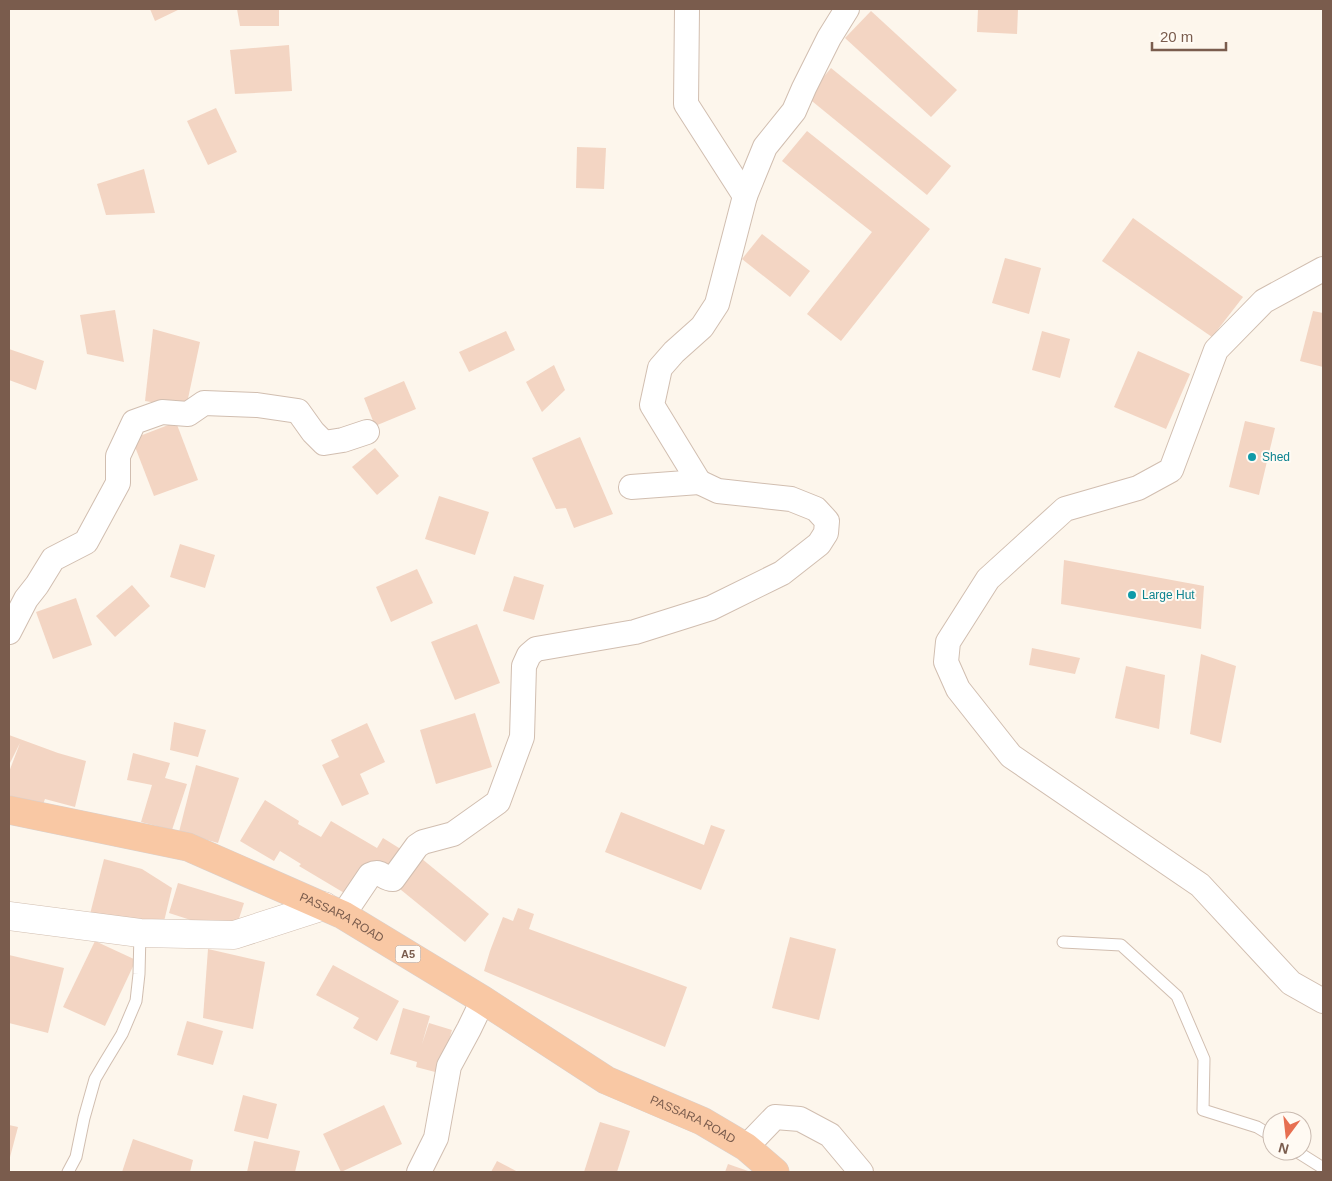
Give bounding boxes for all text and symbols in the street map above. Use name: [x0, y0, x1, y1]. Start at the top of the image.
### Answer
scale bar: [1152, 20, 1226, 52]
text: 20 m: [1160, 28, 1193, 45]
place label: Shed: [1262, 450, 1290, 464]
marker: Shed: [1246, 451, 1258, 463]
place label: Large Hut: [1142, 588, 1195, 602]
marker: Large Hut: [1126, 589, 1138, 601]
street label: PASSARA ROAD: [297, 890, 387, 945]
road number: A5: [396, 946, 420, 962]
street label: PASSARA ROAD: [648, 1093, 738, 1146]
north arrow: [1262, 1111, 1312, 1161]
text: N: [1277, 1140, 1291, 1158]

